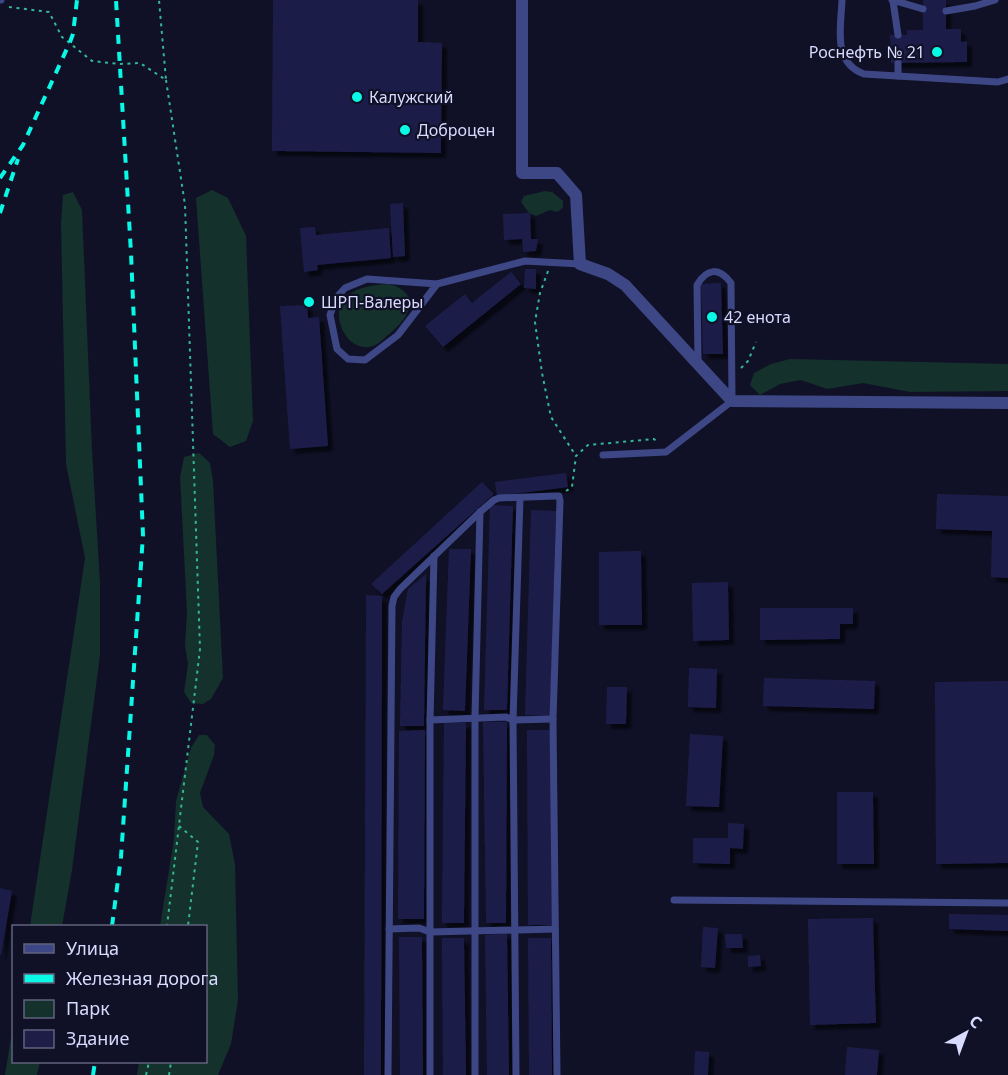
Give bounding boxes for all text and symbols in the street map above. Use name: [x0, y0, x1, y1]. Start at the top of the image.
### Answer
place label: Роснефть № 21: [809, 41, 925, 63]
marker: Роснефть № 21: [930, 45, 944, 59]
place label: Калужский: [369, 86, 453, 108]
marker: Калужский: [350, 90, 364, 104]
place label: Доброцен: [417, 119, 495, 141]
marker: Доброцен: [398, 123, 412, 137]
place label: ШРП-Валеры: [321, 291, 424, 313]
marker: ШРП-Валеры: [302, 295, 316, 309]
place label: 42 енота: [724, 306, 791, 328]
marker: 42 енота: [705, 310, 719, 324]
legend: [12, 925, 207, 1063]
text: Улица: [66, 936, 119, 960]
text: Железная дорога: [66, 966, 218, 990]
text: Парк: [66, 996, 110, 1020]
north arrow: [936, 1003, 996, 1063]
text: С: [965, 1010, 987, 1033]
text: Здание: [66, 1026, 130, 1050]

